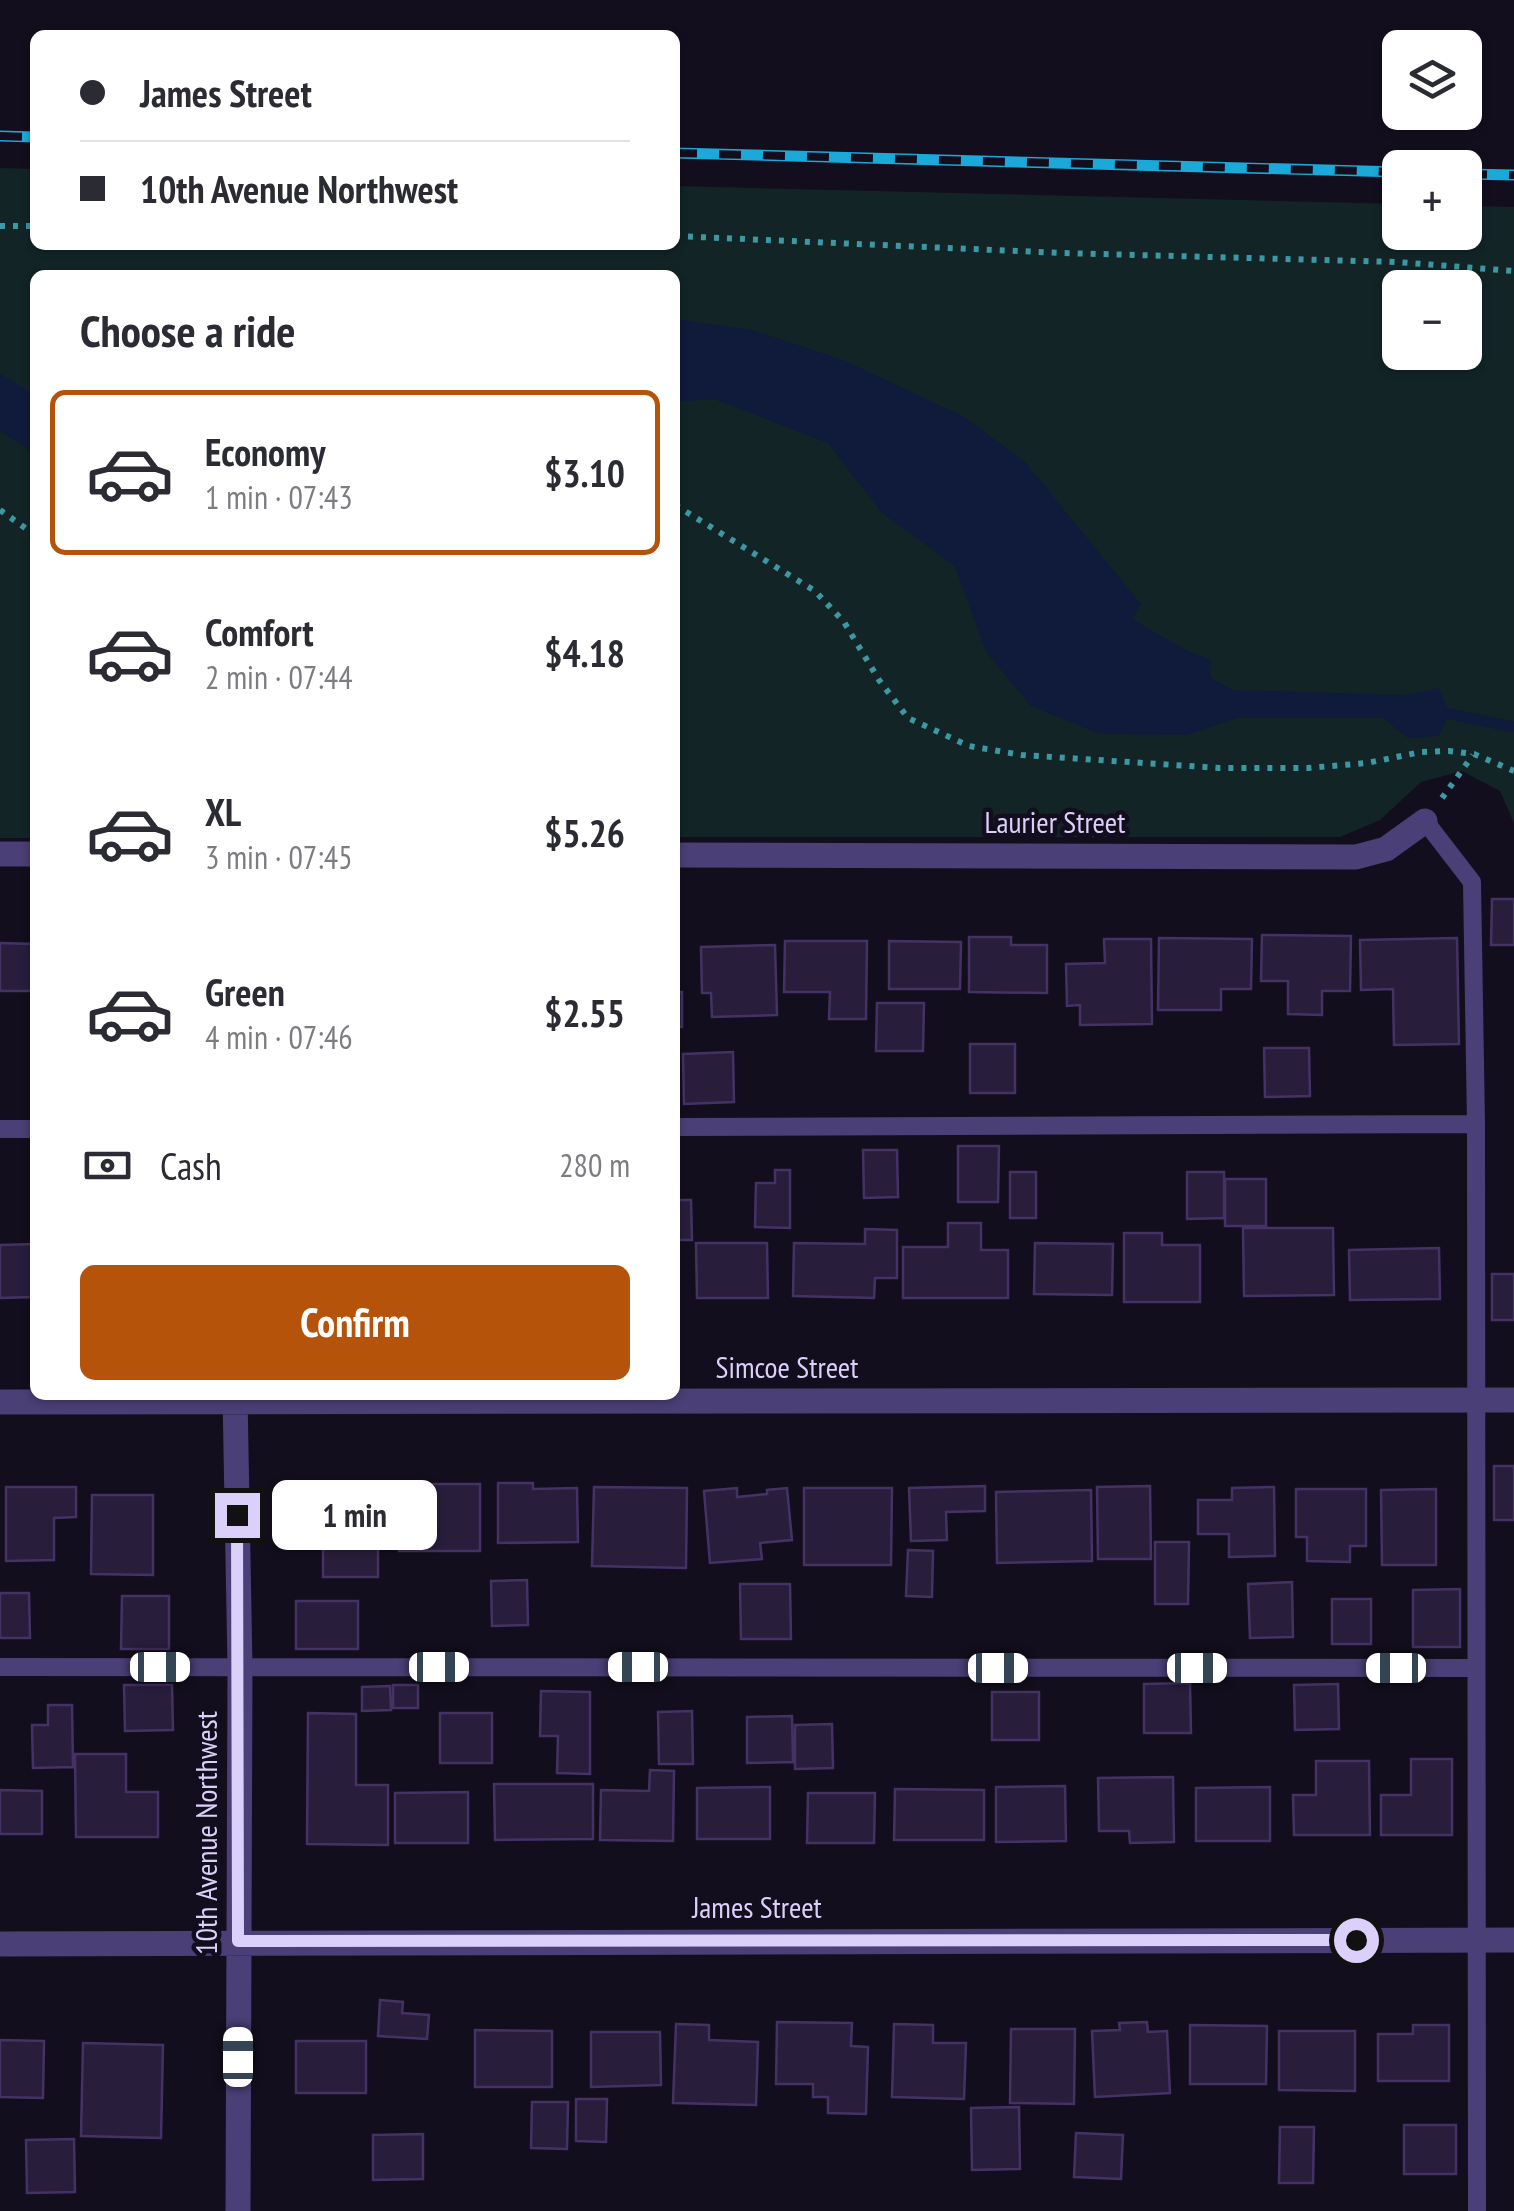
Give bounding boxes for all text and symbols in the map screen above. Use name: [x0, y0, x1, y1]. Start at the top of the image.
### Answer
map controls: [1382, 30, 1482, 370]
button: layers: [1382, 30, 1482, 130]
text: James Street: [140, 68, 312, 117]
button: +: [1382, 150, 1482, 250]
text: 10th Avenue Northwest: [140, 164, 458, 213]
button: −: [1382, 270, 1482, 370]
text: Choose a ride: [80, 301, 295, 359]
text: Economy: [205, 427, 325, 476]
icon: car: [85, 428, 175, 518]
text: $3.10: [544, 448, 625, 497]
text: 1 min · 07:43: [205, 476, 353, 518]
text: Comfort: [205, 607, 314, 656]
icon: car: [85, 608, 175, 698]
text: $4.18: [544, 628, 625, 677]
text: 2 min · 07:44: [205, 656, 353, 698]
text: XL: [205, 787, 241, 836]
icon: car: [85, 788, 175, 878]
street label: Laurier Street: [985, 802, 1126, 841]
text: $5.26: [544, 808, 625, 857]
text: 3 min · 07:45: [205, 836, 353, 878]
text: Green: [205, 967, 285, 1016]
icon: car: [85, 968, 175, 1058]
text: $2.55: [544, 988, 625, 1037]
text: 4 min · 07:46: [205, 1016, 353, 1058]
icon: cash: [80, 1138, 135, 1193]
text: Cash: [160, 1141, 222, 1190]
text: 280 m: [559, 1144, 630, 1186]
button: Confirm: [80, 1265, 630, 1380]
street label: Simcoe Street: [716, 1347, 859, 1386]
callout: 1 min: [272, 1480, 437, 1550]
route end: [215, 1493, 260, 1538]
text: 1 min: [322, 1494, 387, 1536]
car: [130, 1652, 190, 1682]
car: [409, 1652, 469, 1682]
car: [608, 1652, 668, 1682]
car: [968, 1653, 1028, 1683]
car: [1167, 1653, 1227, 1683]
car: [1366, 1653, 1426, 1683]
street label: 10th Avenue Northwest: [186, 1710, 225, 1955]
street label: James Street: [691, 1887, 823, 1926]
route start: [1334, 1918, 1379, 1963]
car: [223, 2027, 253, 2087]

